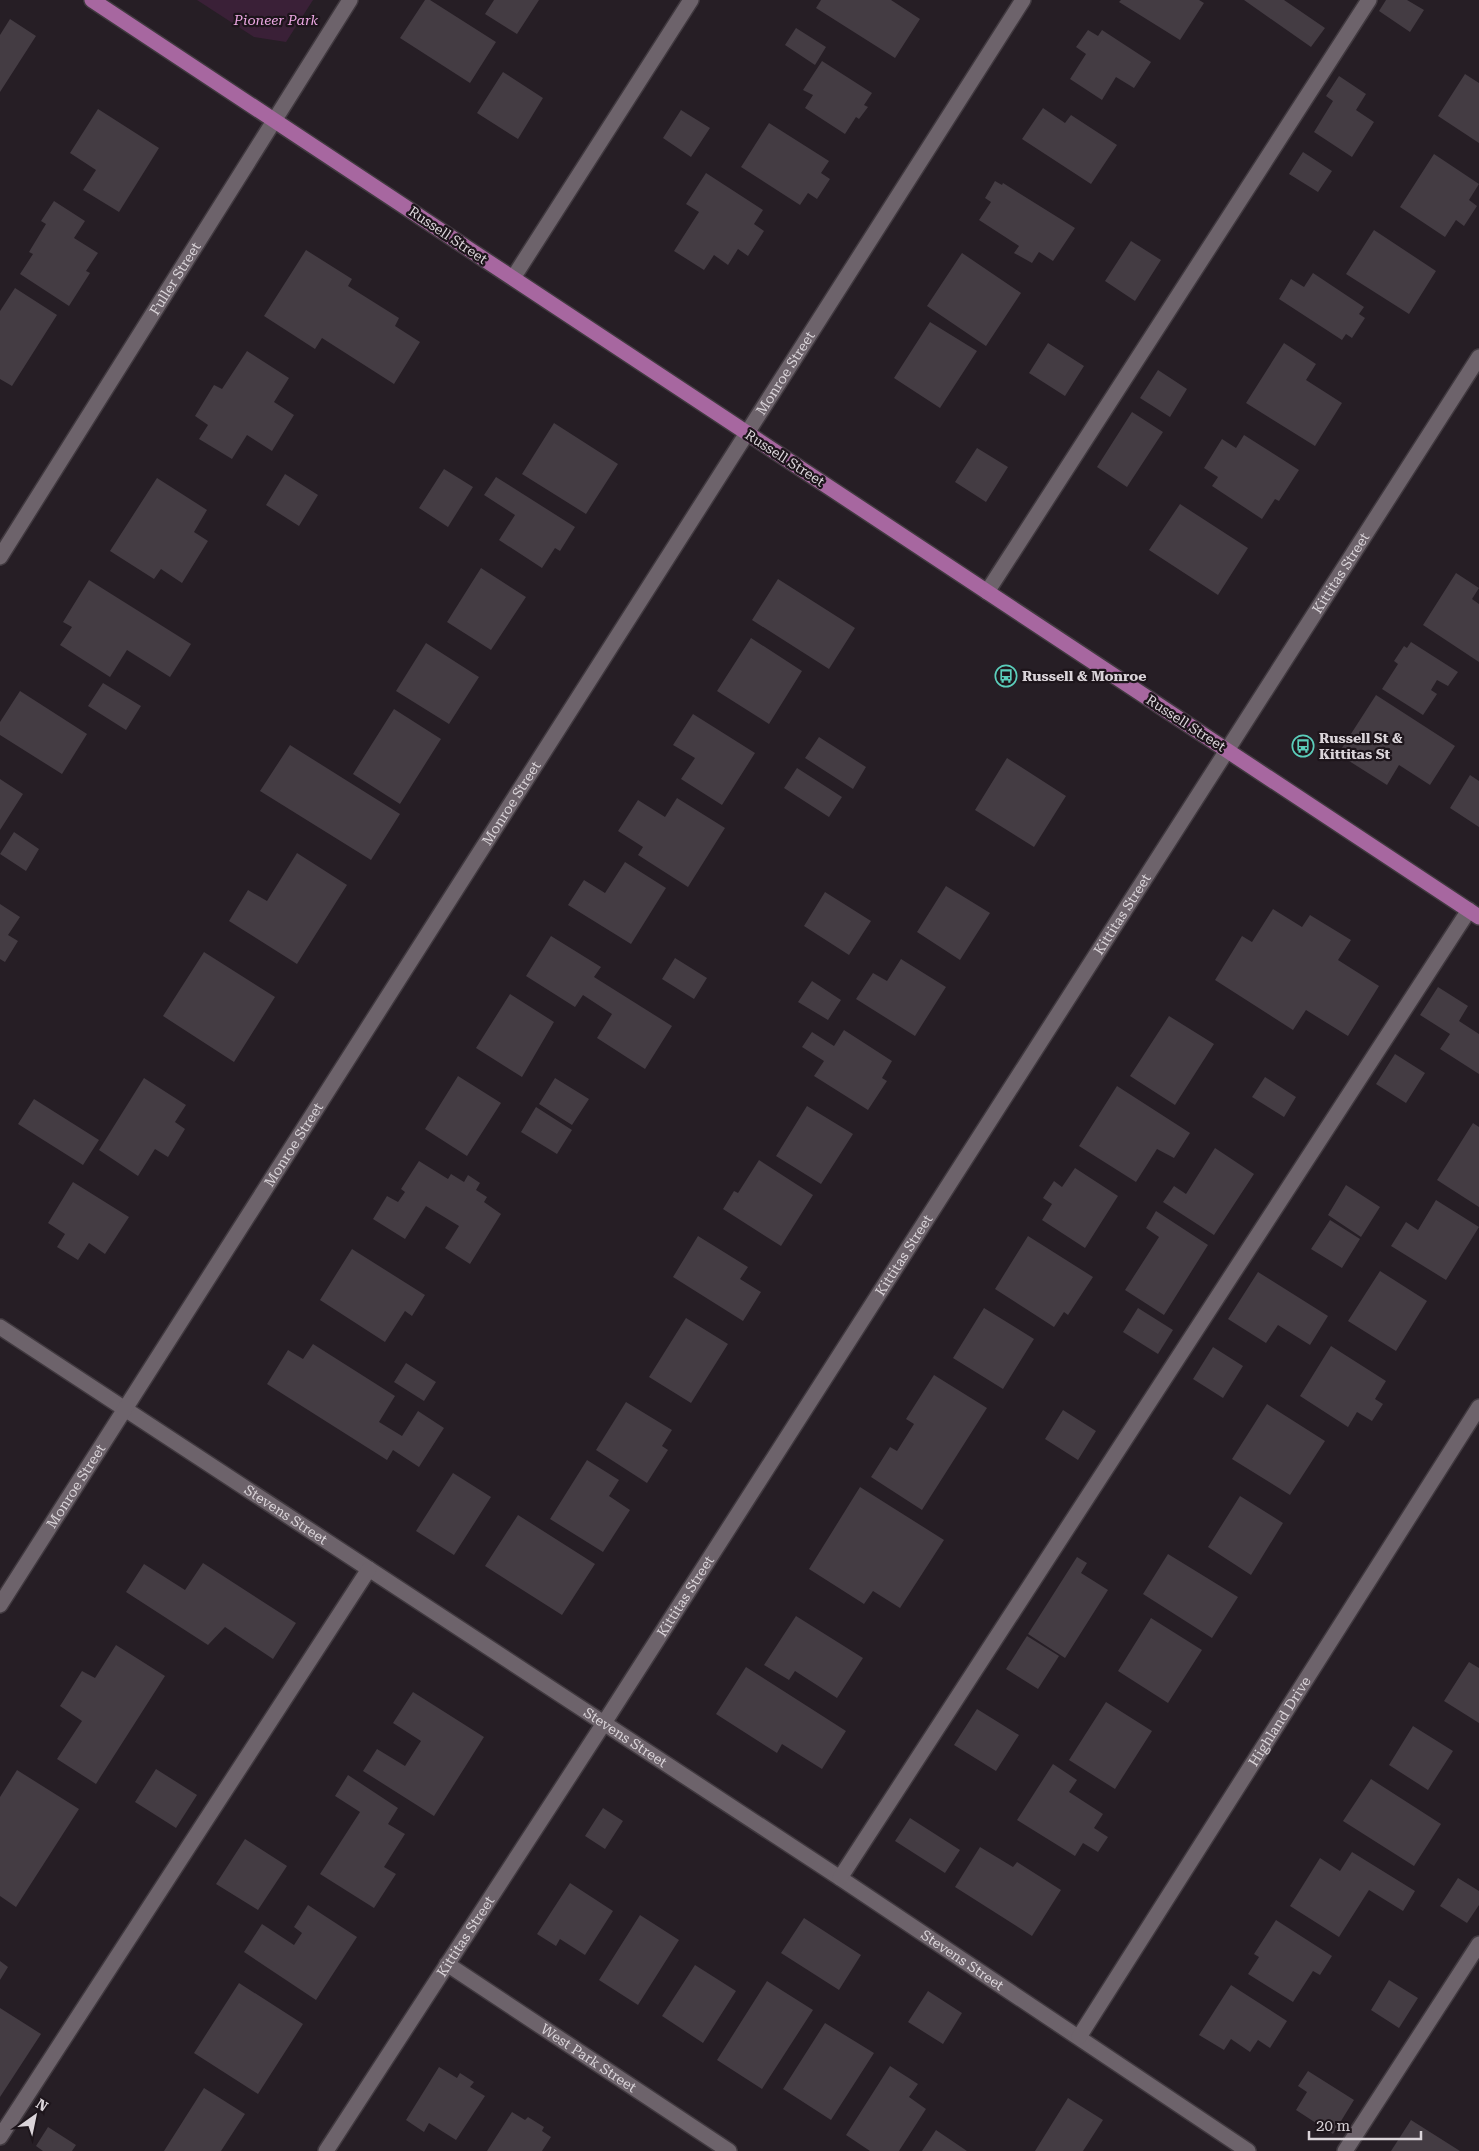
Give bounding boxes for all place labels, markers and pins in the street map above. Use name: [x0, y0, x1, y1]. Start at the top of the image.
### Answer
bus stop icon: Russell & Monroe: [994, 664, 1018, 688]
place label: Russell & Monroe: [1022, 668, 1147, 684]
place label: Russell St & Kittitas St: [1319, 730, 1403, 762]
bus stop icon: Russell St & Kittitas St: [1291, 734, 1315, 758]

